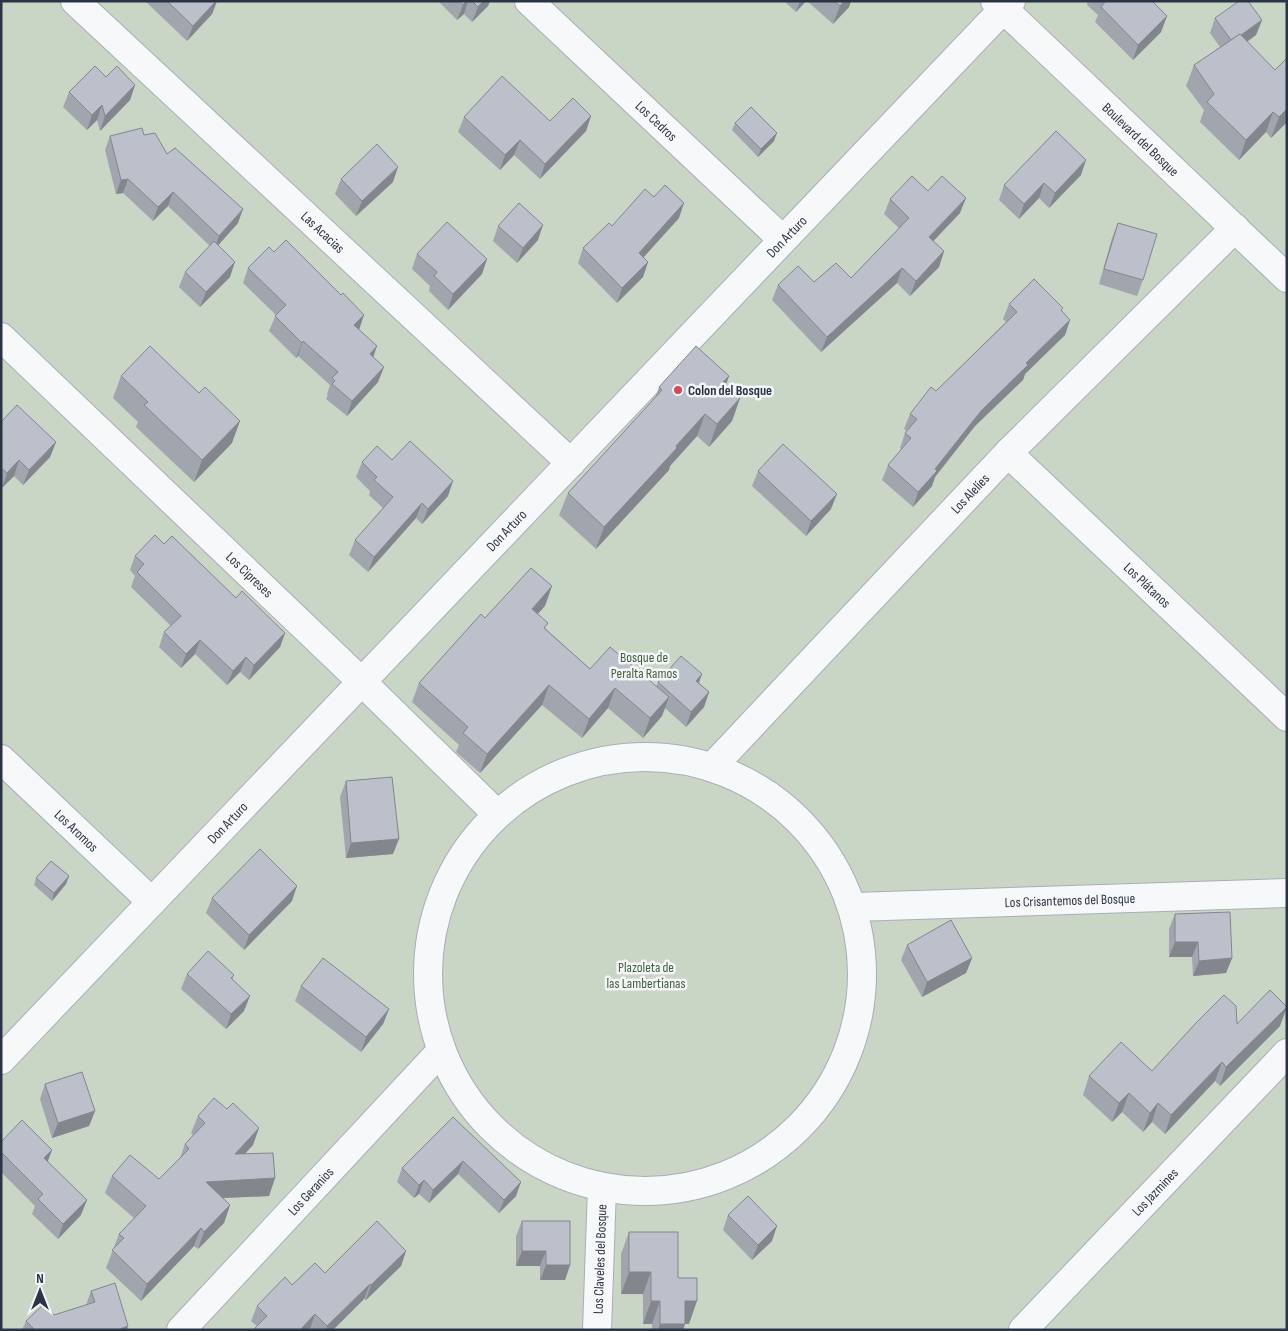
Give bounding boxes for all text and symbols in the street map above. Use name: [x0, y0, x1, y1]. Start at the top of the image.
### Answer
street label: Los Cedros: [632, 97, 681, 145]
street label: Boulevard del Bosque: [1099, 99, 1183, 180]
street label: Las Acacias: [298, 208, 348, 257]
street label: Don Arturo: [763, 212, 810, 261]
place label: Colon del Bosque: [688, 382, 772, 399]
marker: Colon del Bosque: [672, 384, 684, 396]
street label: Los Alelíes: [947, 470, 993, 517]
street label: Don Arturo: [482, 506, 530, 555]
street label: Los Cipreses: [223, 548, 277, 601]
street label: Los Plátanos: [1120, 559, 1175, 611]
park label: Bosque de Peralta Ramos: [611, 649, 677, 682]
street label: Don Arturo: [204, 798, 251, 847]
street label: Los Aromos: [51, 806, 102, 855]
street label: Los Crisantemos del Bosque: [1004, 889, 1135, 911]
park label: Plazoleta de las Lambertianas: [606, 959, 686, 992]
street label: Los Geranios: [284, 1163, 337, 1219]
street label: Los Jazmines: [1128, 1164, 1182, 1219]
street label: Los Claveles del Bosque: [589, 1204, 610, 1314]
north arrow: [15, 1266, 65, 1316]
text: N: [36, 1270, 44, 1287]

